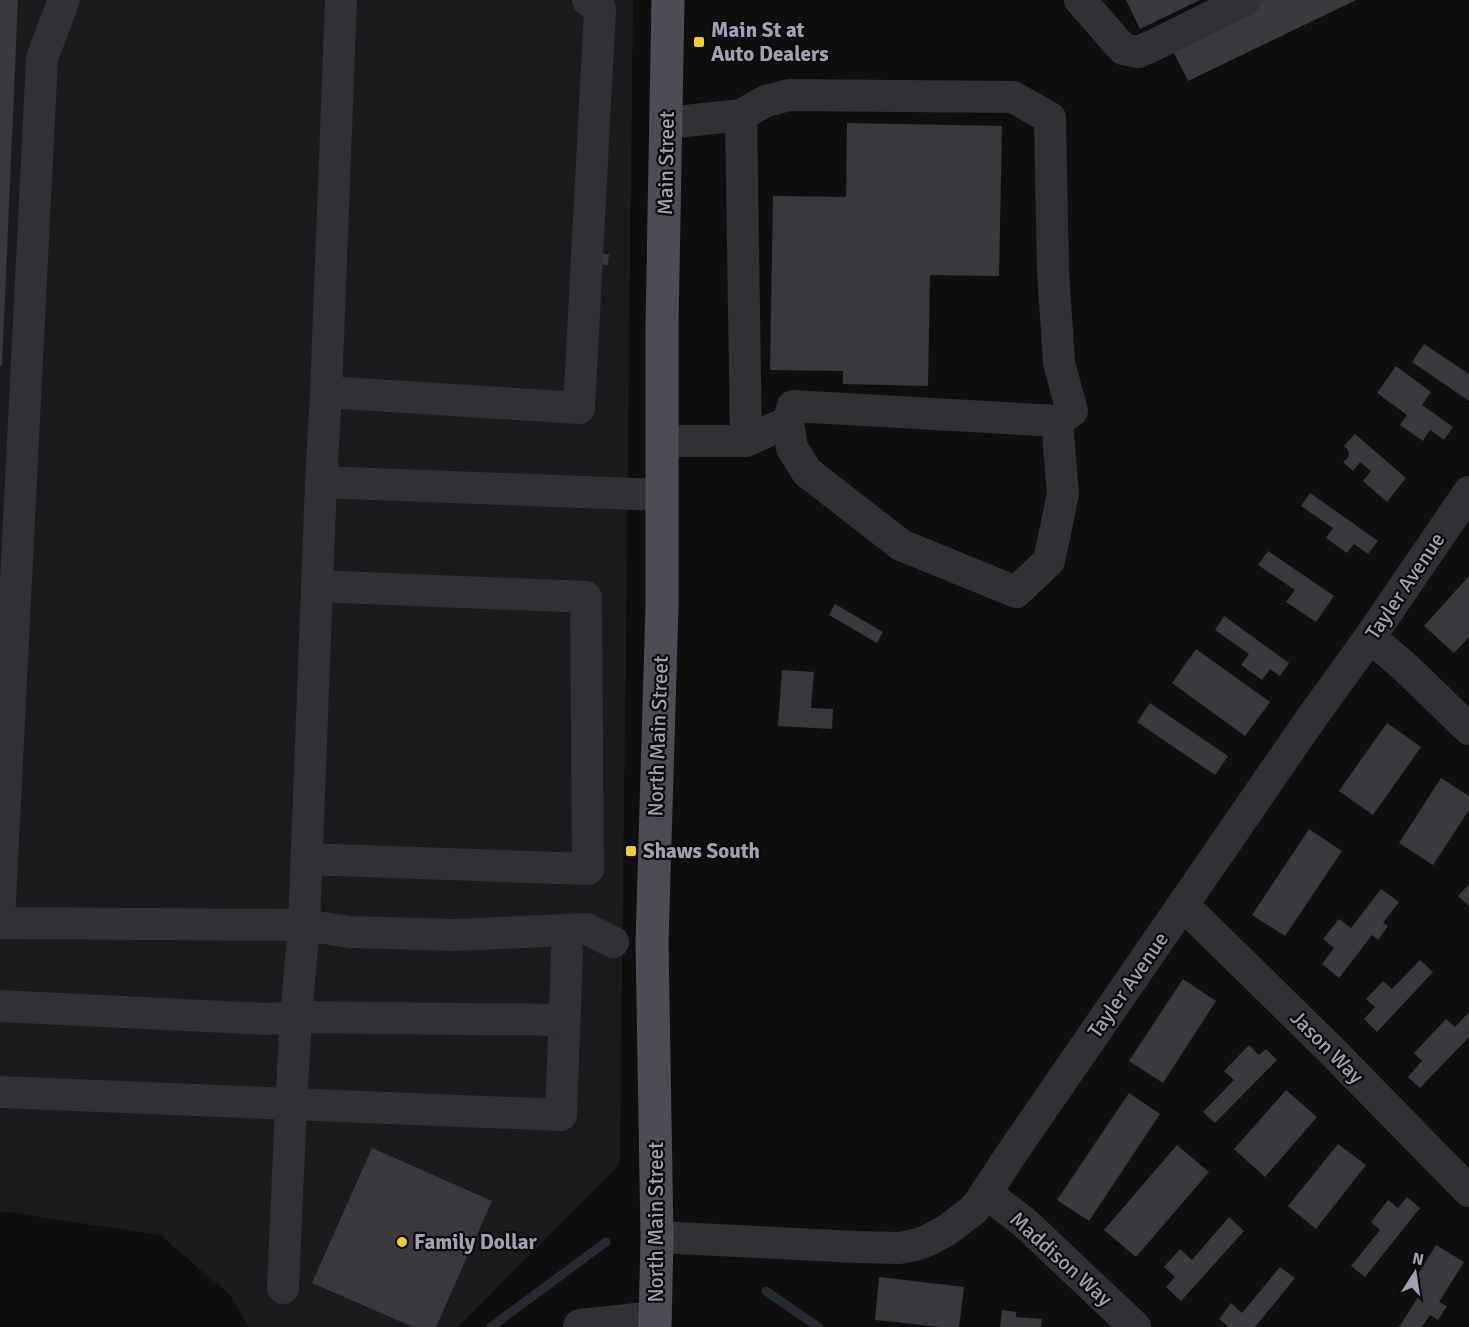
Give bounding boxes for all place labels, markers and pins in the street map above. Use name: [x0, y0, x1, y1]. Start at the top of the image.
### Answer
place label: Main St at Auto Dealers: [711, 17, 829, 67]
marker: Main St at Auto Dealers: [692, 35, 706, 49]
place label: Shaws South: [643, 838, 760, 864]
marker: Shaws South: [624, 844, 638, 858]
place label: Family Dollar: [414, 1229, 538, 1255]
marker: Family Dollar: [395, 1235, 409, 1249]

